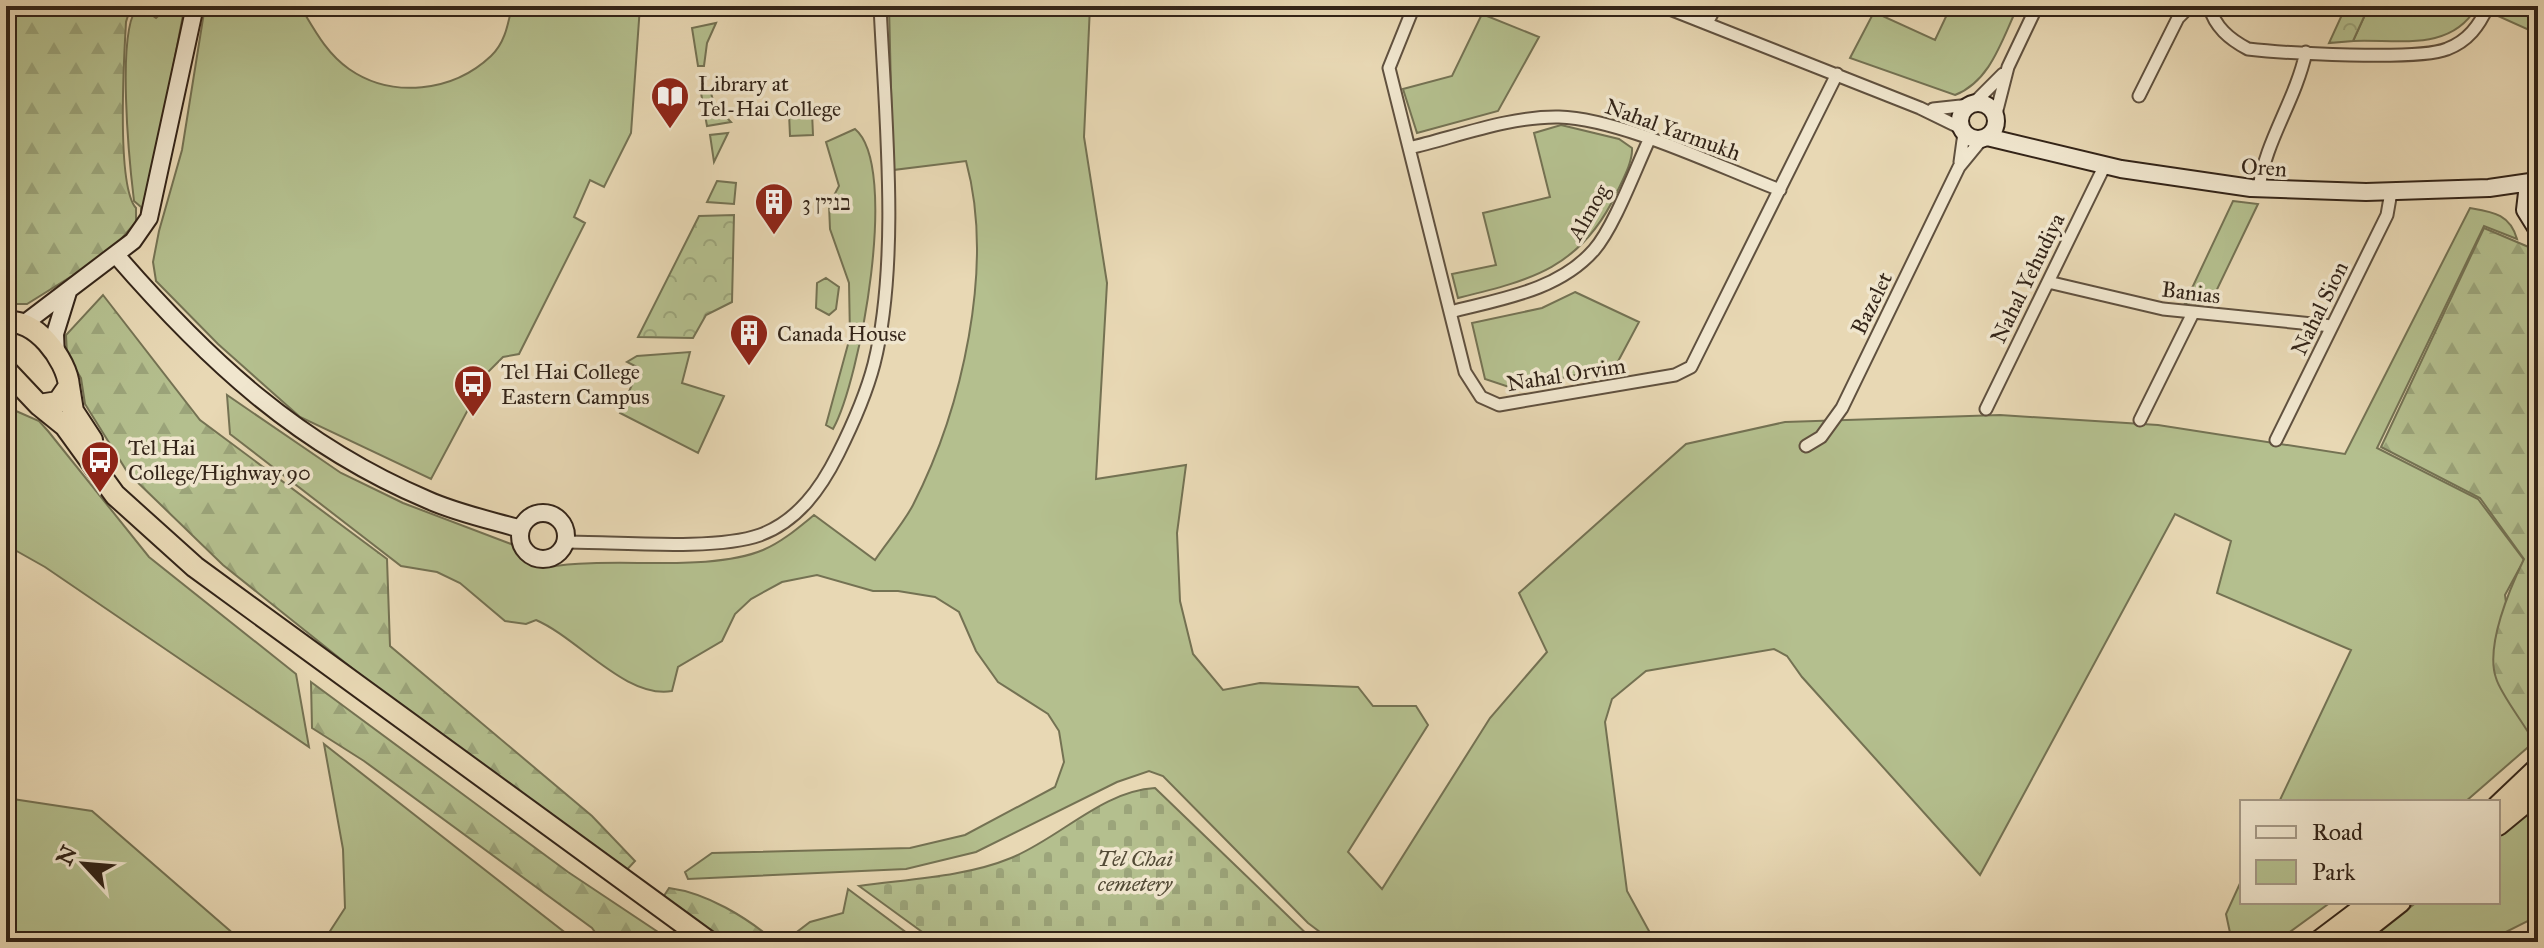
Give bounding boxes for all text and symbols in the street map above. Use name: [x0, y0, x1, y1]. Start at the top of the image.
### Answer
place label: Library at Tel-Hai College: [698, 70, 841, 122]
library icon: Library at Tel-Hai College: [649, 75, 691, 130]
street label: Nahal Yarmukh: [1601, 92, 1744, 166]
street label: Oren: [2240, 152, 2288, 183]
street label: Almog: [1561, 179, 1616, 246]
building icon: בניין 3: [753, 181, 795, 236]
place label: בניין 3: [802, 189, 851, 216]
street label: Nahal Yehudiya: [1984, 208, 2071, 348]
street label: Nahal Sion: [2285, 257, 2354, 360]
street label: Bazelet: [1845, 267, 1898, 339]
street label: Banias: [2160, 275, 2222, 309]
building icon: Canada House: [728, 312, 770, 367]
place label: Canada House: [777, 320, 906, 347]
street label: Nahal Orvim: [1505, 352, 1628, 397]
place label: Tel Hai College Eastern Campus: [501, 358, 649, 410]
bus stop icon: Tel Hai College Eastern Campus: [452, 363, 494, 418]
place label: Tel Hai College/Highway 90: [128, 434, 311, 486]
bus stop icon: Tel Hai College/Highway 90: [79, 439, 121, 494]
legend: [2240, 800, 2500, 904]
text: Road: [2312, 817, 2363, 847]
north arrow: [44, 824, 124, 904]
text: N: [50, 841, 83, 870]
park label: Tel Chai cemetery: [1097, 845, 1174, 897]
text: Park: [2312, 857, 2356, 887]

